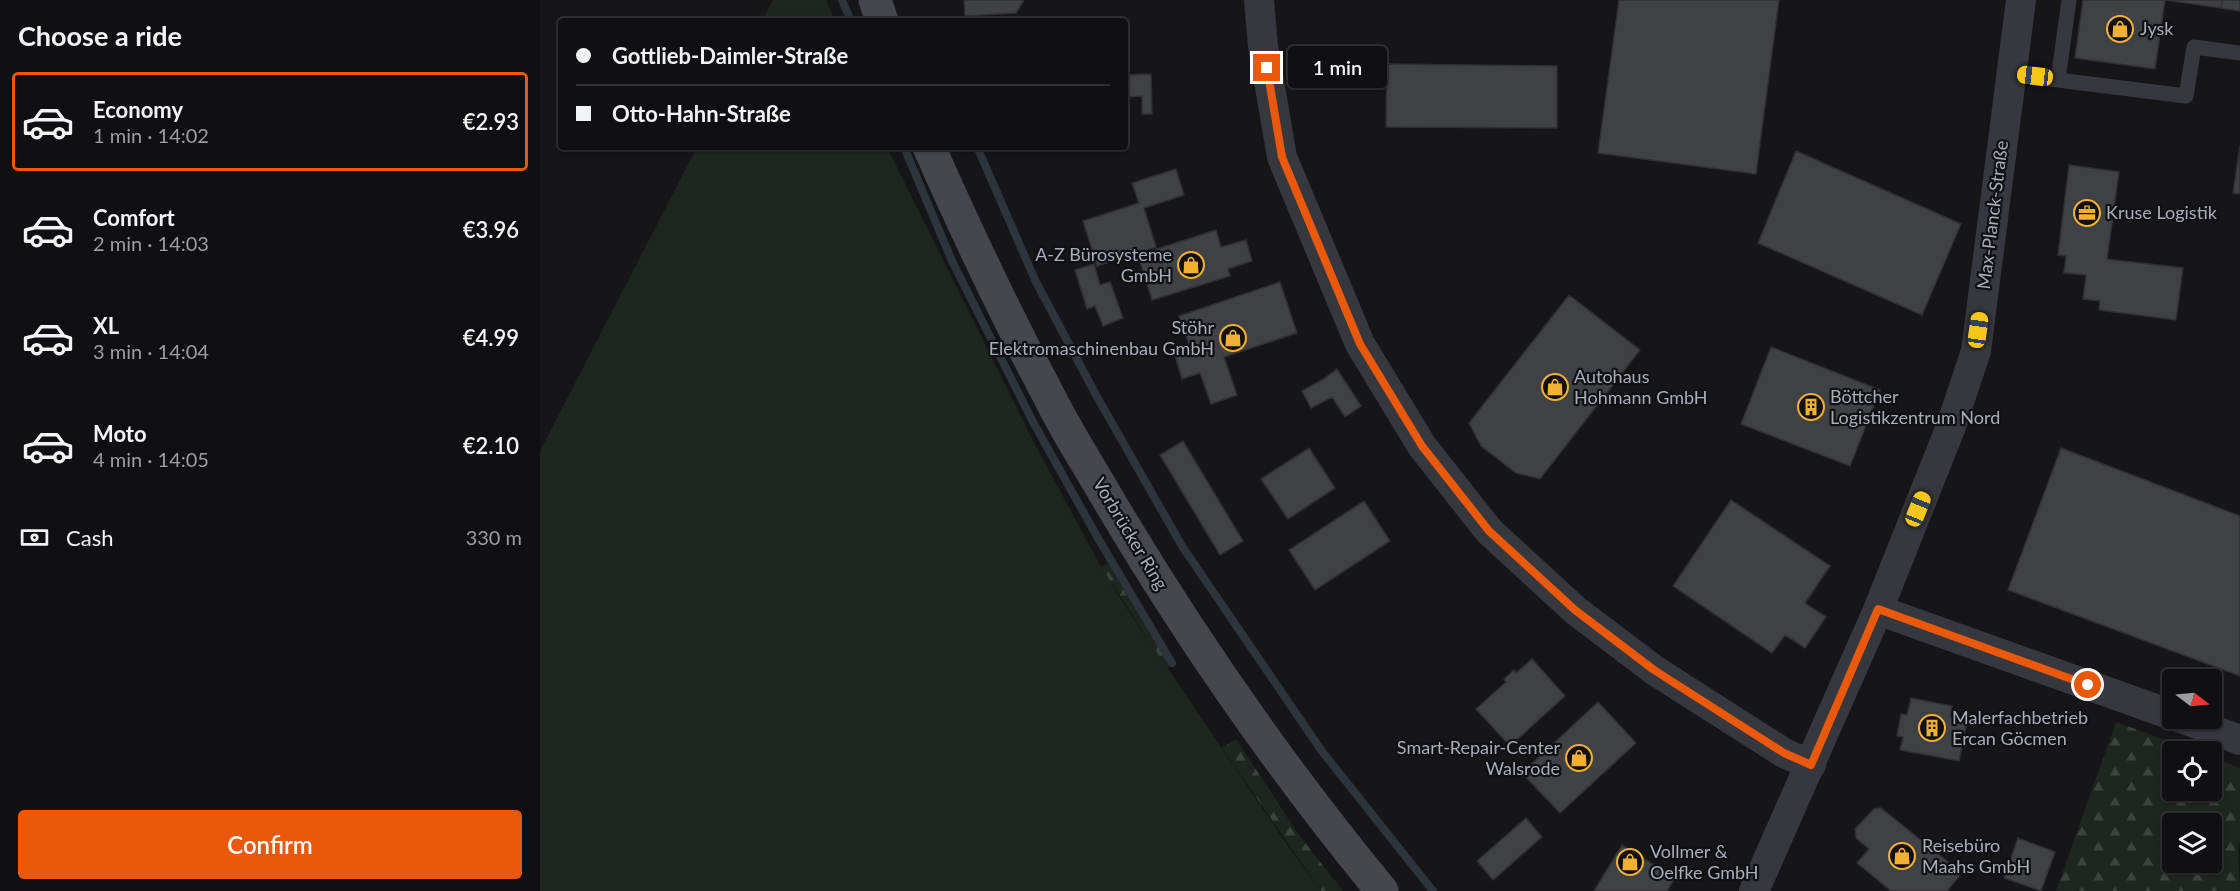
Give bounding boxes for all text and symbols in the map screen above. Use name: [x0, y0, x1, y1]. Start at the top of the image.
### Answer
shop icon: Jysk: [2105, 14, 2135, 44]
place label: Jysk: [2140, 17, 2174, 39]
text: Choose a ride: [18, 19, 182, 52]
text: Gottlieb-Daimler-Straße: [612, 42, 848, 69]
callout: 1 min: [1288, 47, 1387, 89]
route end: [1253, 54, 1280, 81]
text: 1 min: [1313, 55, 1362, 79]
car: [2016, 65, 2054, 87]
icon: car: [21, 95, 75, 149]
text: Economy: [93, 96, 183, 123]
text: Otto-Hahn-Straße: [612, 100, 791, 127]
text: €2.93: [463, 108, 519, 135]
text: 1 min · 14:02: [93, 123, 209, 147]
street label: Max-Planck-Straße: [1972, 139, 2012, 291]
office icon: Kruse Logistik: [2072, 198, 2102, 228]
place label: Kruse Logistik: [2106, 201, 2218, 223]
icon: car: [21, 203, 75, 257]
text: Comfort: [93, 204, 175, 231]
text: €3.96: [463, 216, 519, 243]
text: 2 min · 14:03: [93, 231, 209, 255]
place label: A-Z Bürosysteme GmbH: [1035, 243, 1172, 286]
shop icon: A-Z Bürosysteme GmbH: [1176, 250, 1206, 280]
icon: car: [21, 311, 75, 365]
car: [1967, 311, 1989, 349]
text: XL: [93, 312, 119, 339]
place label: Stöhr Elektromaschinenbau GmbH: [989, 316, 1214, 359]
shop icon: Stöhr Elektromaschinenbau GmbH: [1218, 323, 1248, 353]
text: €4.99: [463, 324, 519, 351]
text: 3 min · 14:04: [93, 339, 209, 363]
place label: Autohaus Hohmann GmbH: [1574, 365, 1708, 408]
shop icon: Autohaus Hohmann GmbH: [1540, 372, 1570, 402]
place label: Böttcher Logistikzentrum Nord: [1830, 385, 2000, 428]
building icon: Böttcher Logistikzentrum Nord: [1796, 392, 1826, 422]
icon: car: [21, 419, 75, 473]
text: Moto: [93, 420, 147, 447]
text: €2.10: [463, 432, 519, 459]
text: 4 min · 14:05: [93, 447, 209, 471]
street label: Vorbrücker Ring: [1089, 474, 1173, 593]
car: [1903, 489, 1933, 529]
icon: cash: [18, 521, 51, 554]
text: Cash: [66, 524, 113, 551]
text: 330 m: [466, 525, 522, 549]
north arrow: [2162, 669, 2222, 729]
map controls: [2162, 669, 2222, 873]
route start: [2074, 671, 2101, 698]
place label: Malerfachbetrieb Ercan Göcmen: [1952, 706, 2088, 749]
building icon: Malerfachbetrieb Ercan Göcmen: [1917, 713, 1947, 743]
place label: Smart-Repair-Center Walsrode: [1397, 736, 1560, 779]
button: locate: [2162, 741, 2222, 801]
shop icon: Smart-Repair-Center Walsrode: [1564, 743, 1594, 773]
button: Confirm: [18, 810, 522, 879]
button: layers: [2162, 813, 2222, 873]
place label: Reisebüro Maahs GmbH: [1922, 834, 2030, 877]
place label: Vollmer & Oelfke GmbH: [1650, 840, 1759, 883]
shop icon: Reisebüro Maahs GmbH: [1887, 841, 1917, 871]
shop icon: Vollmer & Oelfke GmbH: [1615, 847, 1645, 877]

